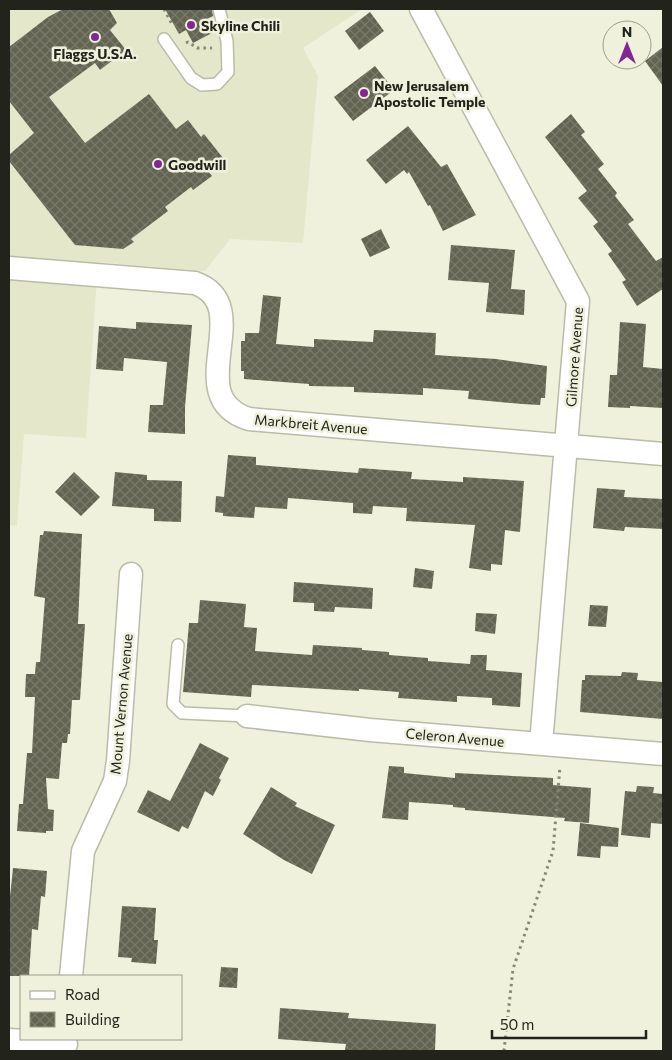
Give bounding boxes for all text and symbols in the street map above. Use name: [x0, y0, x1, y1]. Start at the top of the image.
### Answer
place label: Skyline Chili: [201, 17, 280, 34]
marker: Skyline Chili: [185, 19, 197, 31]
north arrow: [602, 20, 652, 70]
text: N: [622, 23, 632, 40]
marker: Flaggs U.S.A.: [89, 31, 101, 43]
place label: Flaggs U.S.A.: [53, 45, 137, 62]
place label: New Jerusalem Apostolic Temple: [374, 77, 485, 110]
marker: New Jerusalem Apostolic Temple: [358, 87, 370, 99]
place label: Goodwill: [168, 156, 226, 173]
marker: Goodwill: [152, 158, 164, 170]
street label: Gilmore Avenue: [562, 306, 586, 408]
street label: Markbreit Avenue: [254, 411, 368, 437]
street label: Mount Vernon Avenue: [106, 633, 136, 775]
street label: Celeron Avenue: [405, 724, 505, 750]
legend: [20, 975, 182, 1040]
text: Road: [65, 985, 100, 1003]
scale bar: [492, 1008, 646, 1040]
text: Building: [65, 1010, 120, 1028]
text: 50 m: [500, 1015, 534, 1033]

